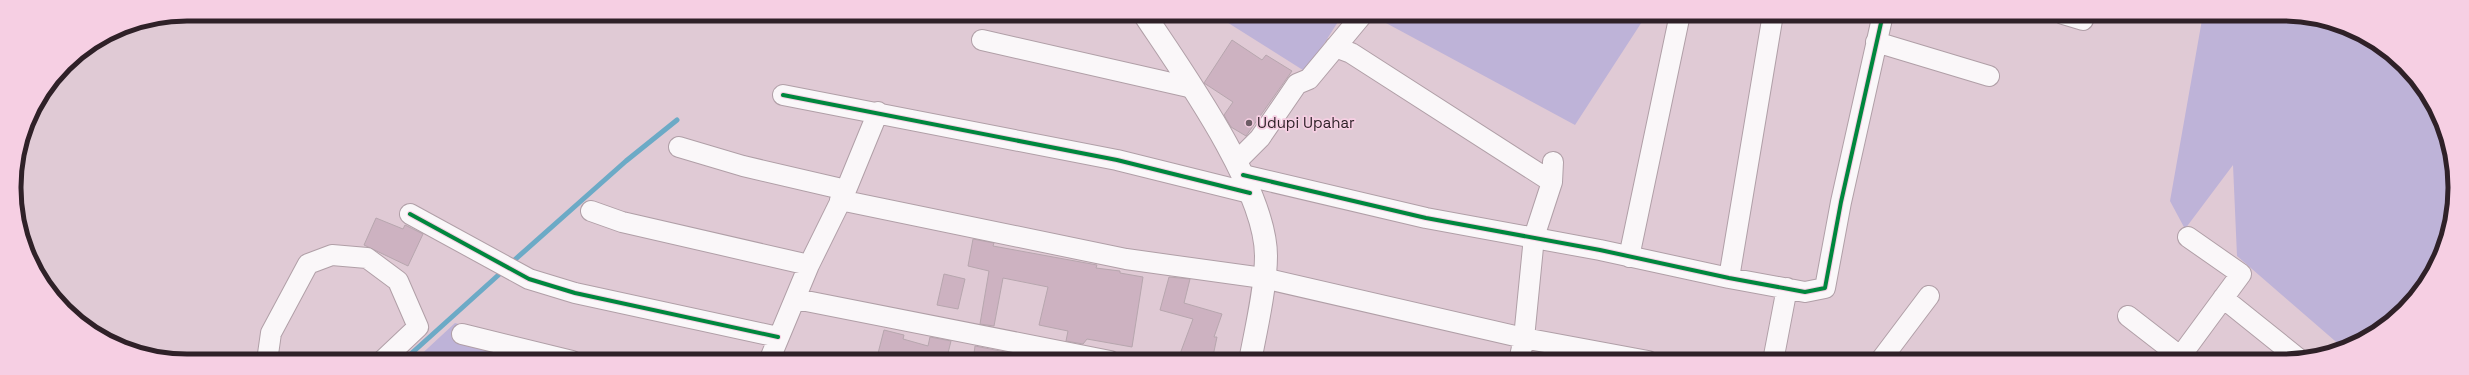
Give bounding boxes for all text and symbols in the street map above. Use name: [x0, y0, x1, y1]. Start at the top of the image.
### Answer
place label: Udupi Upahar: [1257, 113, 1355, 132]
marker: Udupi Upahar: [1244, 118, 1254, 128]

